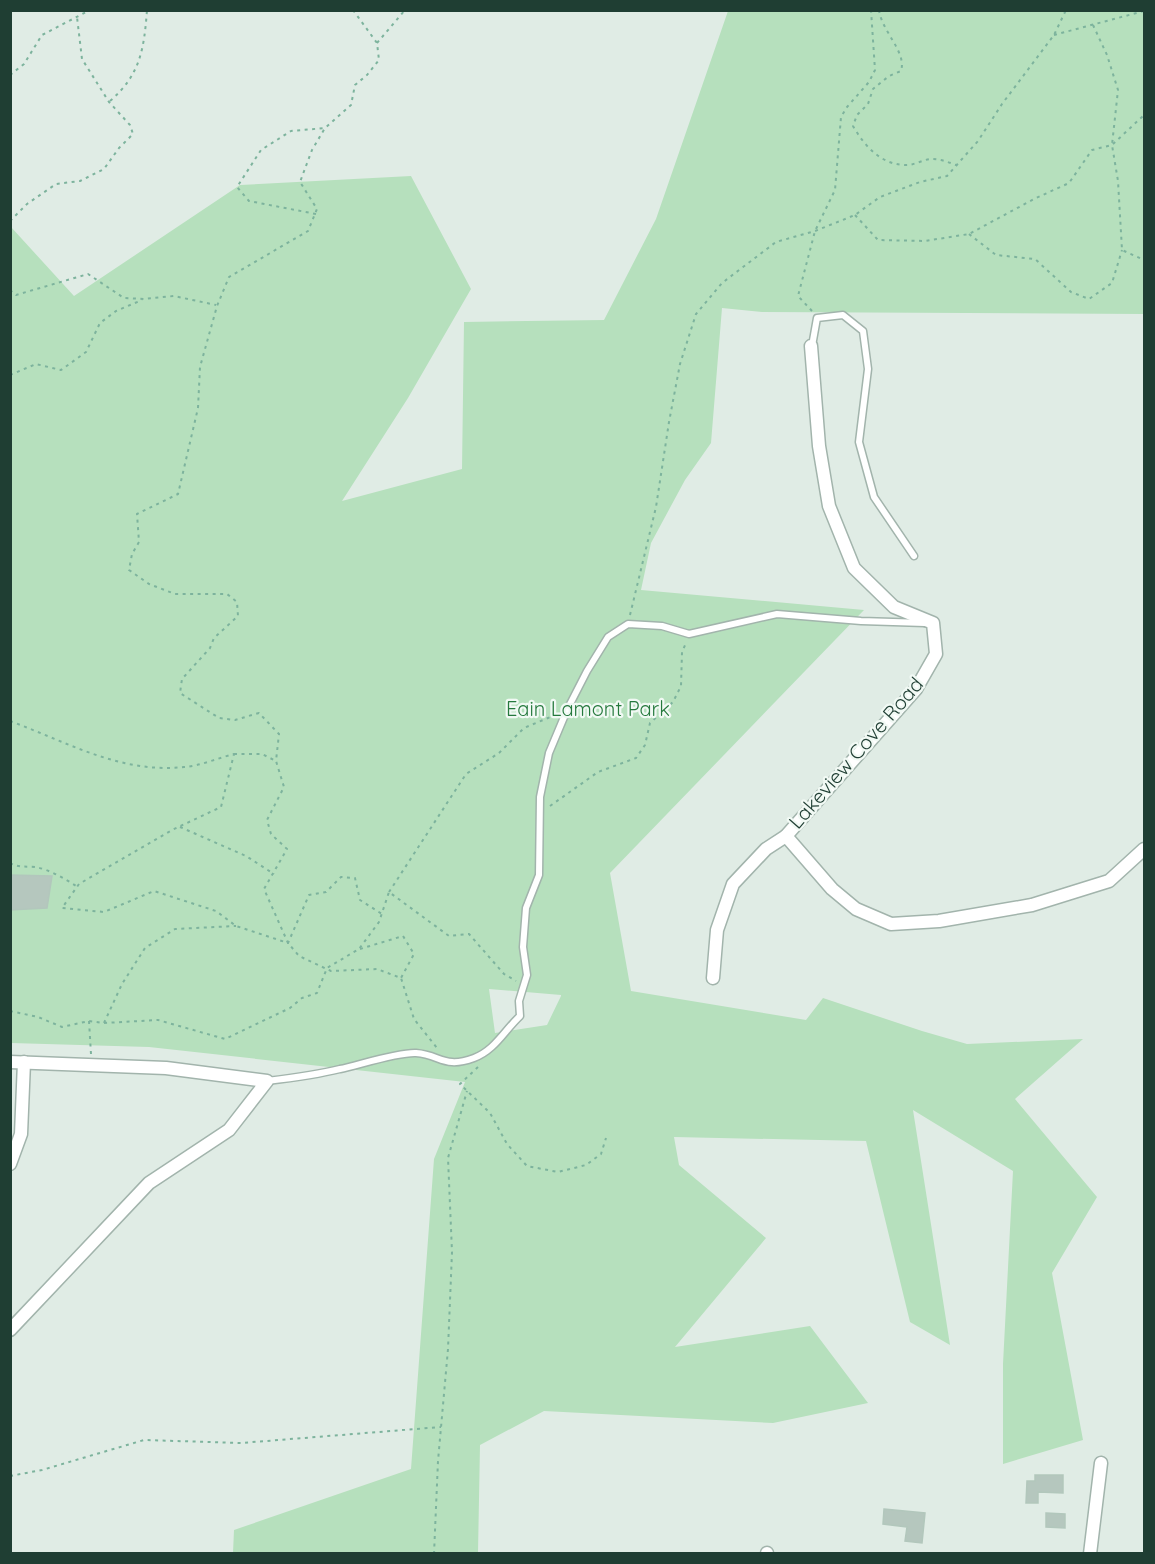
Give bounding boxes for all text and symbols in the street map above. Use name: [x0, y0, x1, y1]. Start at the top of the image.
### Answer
street label: Lakeview Cove Road: [783, 672, 928, 834]
park label: Eain Lamont Park: [506, 696, 670, 721]

